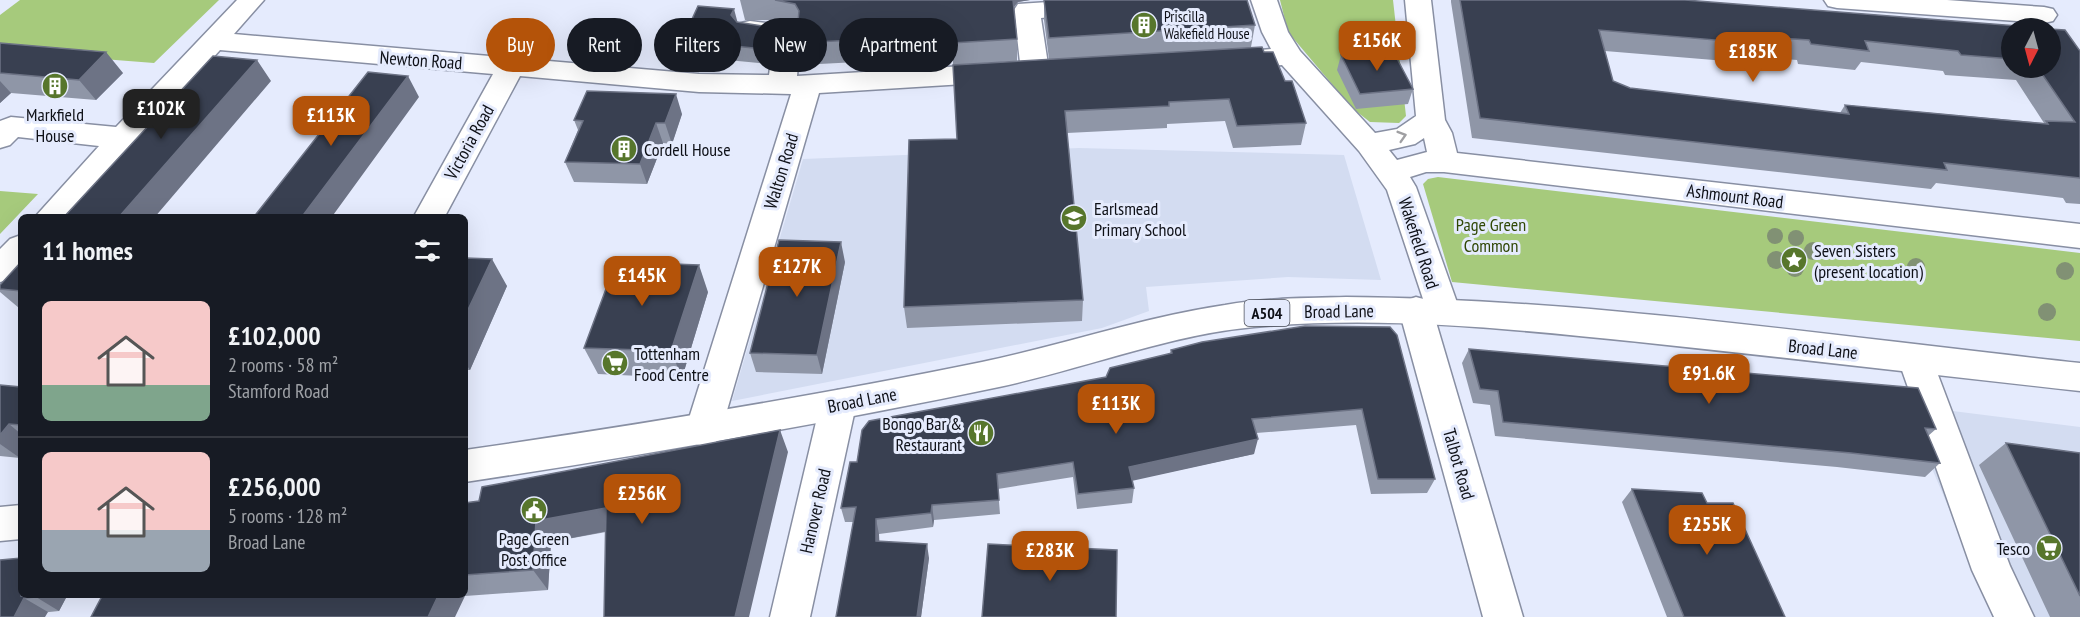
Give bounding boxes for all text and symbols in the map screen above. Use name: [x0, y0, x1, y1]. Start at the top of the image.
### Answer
place label: Priscilla Wakefield House: [1164, 7, 1250, 43]
building icon: Priscilla Wakefield House: [1129, 10, 1159, 40]
chip: Buy: [486, 18, 555, 72]
chip: Rent: [567, 18, 642, 72]
chip: Filters: [654, 18, 741, 72]
chip: New: [753, 18, 827, 72]
chip: Apartment: [839, 18, 958, 72]
north arrow: [2001, 18, 2061, 78]
map controls: [2001, 18, 2061, 78]
pin: £156K: [1335, 21, 1419, 72]
text: £156K: [1353, 27, 1401, 53]
pin: £185K: [1711, 32, 1795, 83]
text: £185K: [1729, 38, 1777, 64]
street label: Newton Road: [379, 46, 463, 74]
building icon: Markfield House: [40, 71, 70, 101]
pin: £102K: [119, 89, 203, 140]
text: £102K: [137, 95, 185, 121]
pin: £113K: [289, 96, 373, 147]
street label: Victoria Road: [439, 101, 499, 184]
text: £113K: [307, 102, 355, 128]
place label: Markfield House: [26, 103, 84, 147]
street label: Walton Road: [759, 130, 803, 212]
one-way arrow: [1396, 131, 1407, 143]
building icon: Cordell House: [609, 134, 639, 164]
place label: Cordell House: [644, 138, 731, 161]
street label: Ashmount Road: [1685, 179, 1785, 213]
street label: Wakefield Road: [1393, 194, 1445, 292]
place label: Earlsmead Primary School: [1094, 197, 1187, 241]
school or university icon: Earlsmead Primary School: [1059, 203, 1089, 233]
park label: Page Green Common: [1456, 213, 1526, 257]
text: 11 homes: [42, 234, 133, 267]
icon: filters: [411, 234, 444, 267]
place label: Seven Sisters (present location): [1814, 239, 1924, 283]
place icon: Seven Sisters (present location): [1779, 245, 1809, 275]
pin: £127K: [755, 247, 839, 298]
text: £127K: [773, 253, 821, 279]
pin: £145K: [600, 256, 684, 307]
text: £145K: [618, 262, 666, 288]
street label: Broad Lane: [1304, 299, 1374, 323]
road number: A504: [1244, 300, 1290, 326]
text: £102,000: [228, 319, 321, 352]
icon: home: [90, 325, 162, 397]
street label: Broad Lane: [1787, 334, 1859, 364]
place label: Tottenham Food Centre: [634, 342, 709, 386]
supermarket icon: Tottenham Food Centre: [600, 348, 630, 378]
text: 2 rooms · 58 m²: [228, 352, 338, 378]
pin: £91.6K: [1660, 354, 1758, 405]
text: £91.6K: [1683, 360, 1735, 386]
text: Stamford Road: [228, 378, 329, 404]
street label: Broad Lane: [826, 382, 898, 418]
pin: £113K: [1074, 384, 1158, 435]
text: £113K: [1092, 390, 1140, 416]
place label: Bongo Bar & Restaurant: [882, 412, 962, 456]
restaurant icon: Bongo Bar & Restaurant: [966, 418, 996, 448]
street label: Talbot Road: [1438, 426, 1480, 502]
street label: Hanover Road: [794, 466, 836, 556]
text: £256,000: [228, 470, 321, 503]
pin: £256K: [600, 474, 684, 525]
icon: home: [90, 476, 162, 548]
text: £256K: [618, 480, 666, 506]
public building icon: Page Green Post Office: [519, 495, 549, 525]
text: 5 rooms · 128 m²: [228, 503, 347, 529]
pin: £255K: [1665, 505, 1749, 556]
text: £255K: [1683, 511, 1731, 537]
place label: Page Green Post Office: [499, 527, 569, 571]
text: Broad Lane: [228, 529, 306, 555]
pin: £283K: [1008, 531, 1092, 582]
supermarket icon: Tesco: [2034, 533, 2064, 563]
text: £283K: [1026, 537, 1074, 563]
place label: Tesco: [1996, 537, 2030, 560]

